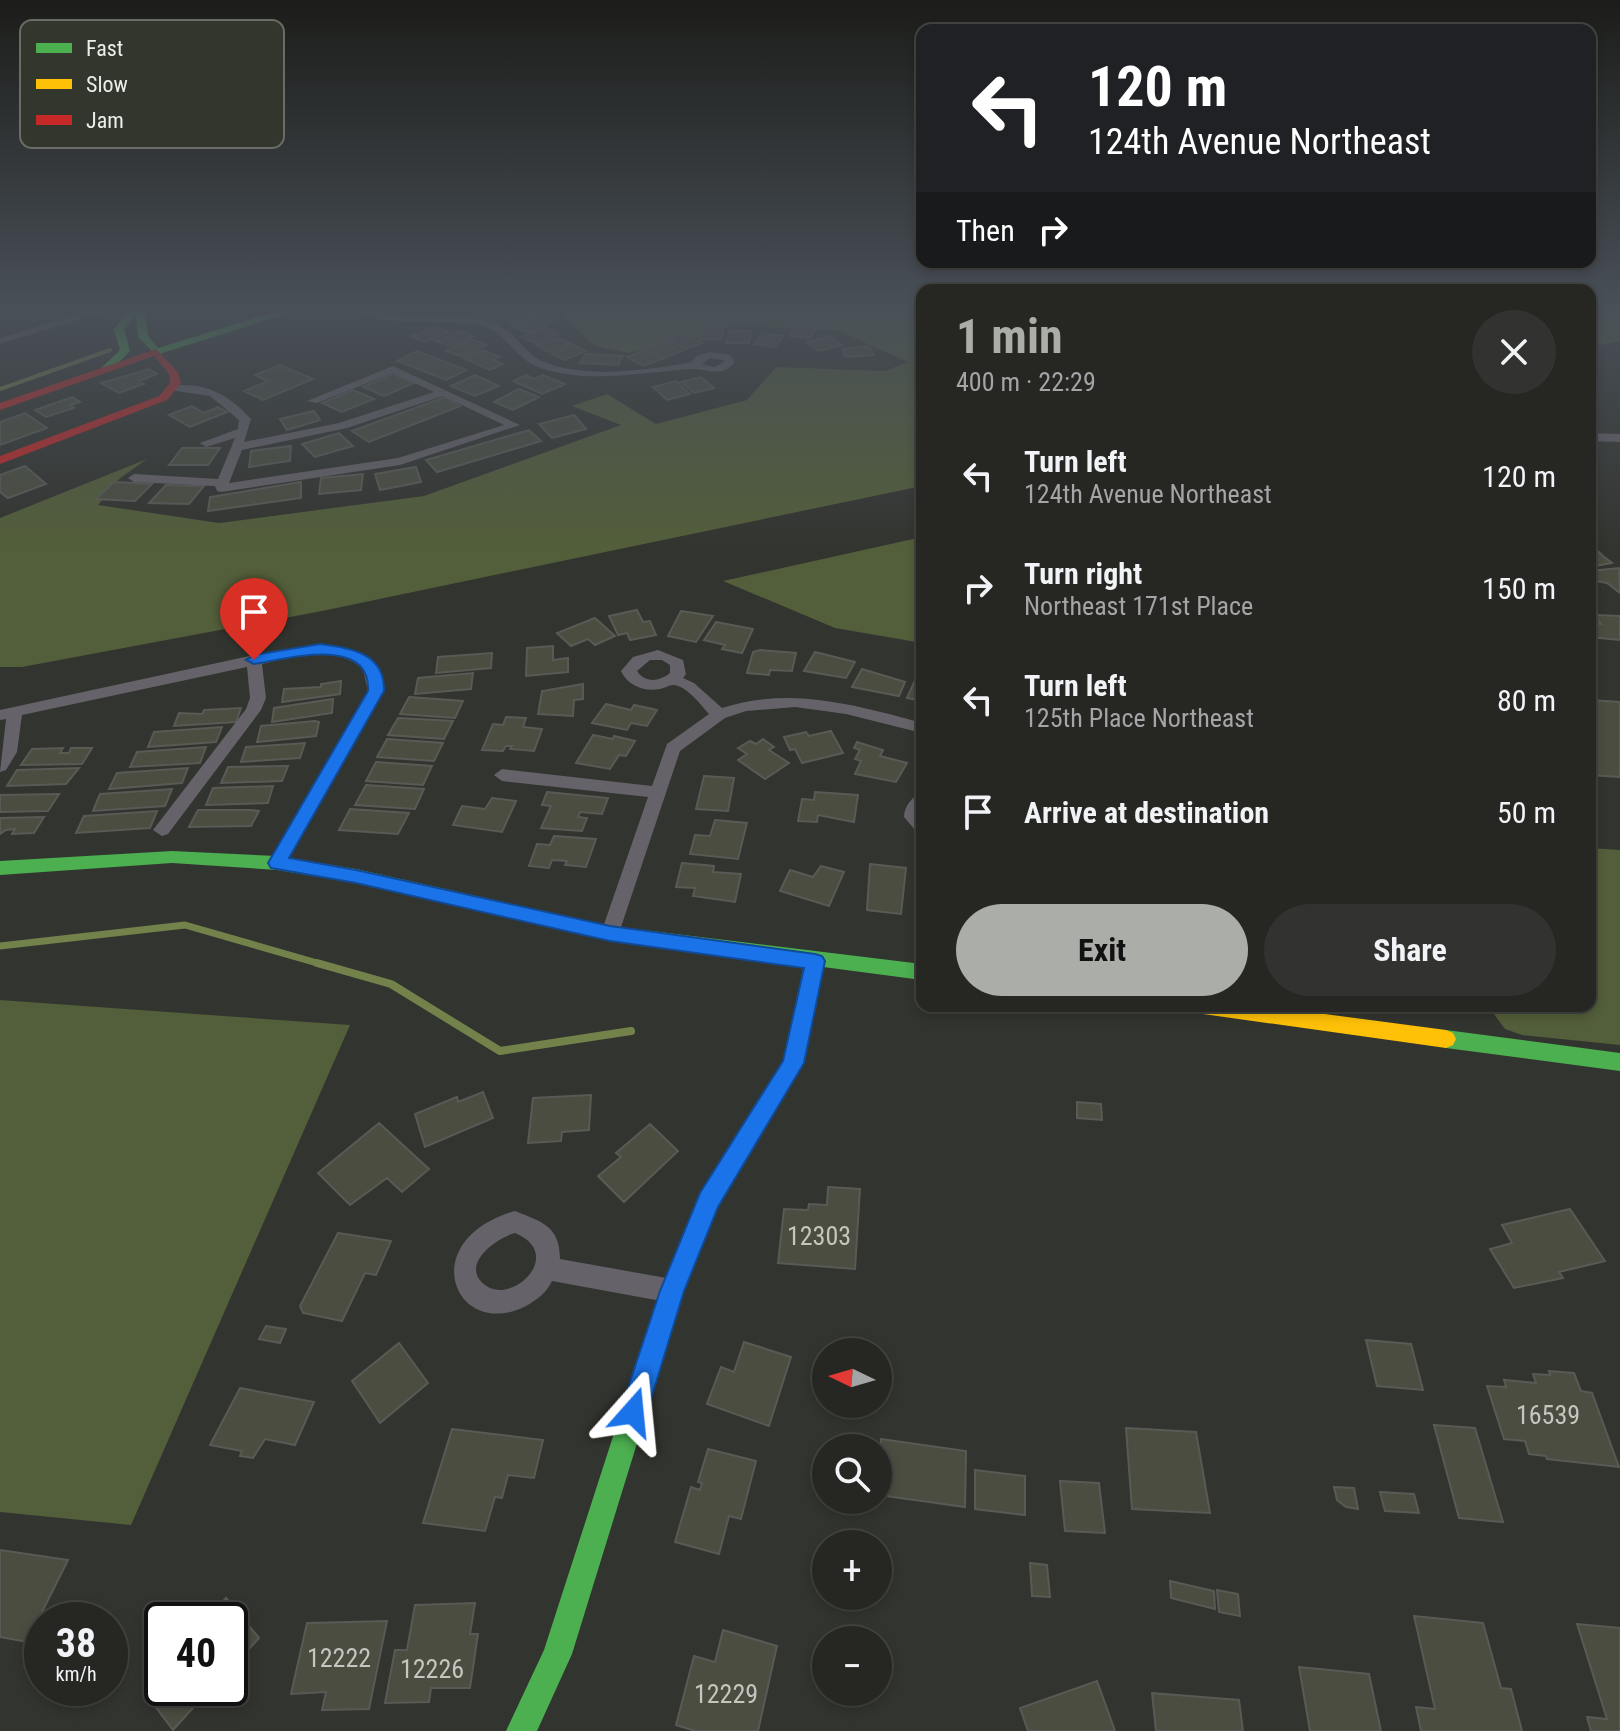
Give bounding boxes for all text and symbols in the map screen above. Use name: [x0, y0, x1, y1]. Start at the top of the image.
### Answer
legend: [20, 20, 284, 148]
text: Fast: [86, 36, 123, 61]
text: 120 m: [1088, 54, 1227, 120]
icon: left: [956, 56, 1060, 160]
text: Slow: [86, 72, 128, 97]
text: Jam: [86, 108, 124, 133]
text: 124th Avenue Northeast: [1088, 121, 1431, 163]
icon: right: [1031, 208, 1075, 252]
text: Then: [956, 213, 1015, 248]
text: 1 min: [956, 308, 1063, 365]
button: close: [1472, 310, 1556, 394]
text: 400 m · 22:29: [956, 367, 1096, 397]
text: Turn left: [1024, 444, 1127, 479]
icon: left: [956, 454, 1000, 498]
text: 120 m: [1482, 459, 1556, 494]
text: 124th Avenue Northeast: [1024, 479, 1272, 509]
text: Turn right: [1024, 556, 1142, 591]
icon: right: [956, 566, 1000, 610]
text: 150 m: [1482, 571, 1556, 606]
pin: [220, 578, 288, 660]
icon: arrive: [232, 590, 276, 634]
text: Northeast 171st Place: [1024, 591, 1253, 621]
text: Turn left: [1024, 668, 1127, 703]
icon: left: [956, 678, 1000, 722]
text: 80 m: [1497, 683, 1556, 718]
text: 125th Place Northeast: [1024, 703, 1254, 733]
icon: arrive: [956, 790, 1000, 834]
text: Arrive at destination: [1024, 795, 1269, 830]
text: 50 m: [1497, 795, 1556, 830]
button: Exit: [956, 904, 1248, 996]
button: Share: [1264, 904, 1556, 996]
house number: 12303: [787, 1221, 851, 1251]
north arrow: [812, 1338, 892, 1418]
map controls: [812, 1338, 892, 1706]
position arrow: [591, 1370, 675, 1454]
house number: 16539: [1516, 1400, 1580, 1430]
button: search: [812, 1434, 892, 1514]
button: +: [812, 1530, 892, 1610]
speed limit sign: 40: [144, 1602, 248, 1706]
text: 38: [56, 1620, 96, 1667]
button: −: [812, 1626, 892, 1706]
house number: 12222: [307, 1643, 371, 1673]
house number: 12226: [400, 1654, 464, 1684]
text: km/h: [55, 1662, 97, 1686]
house number: 12229: [694, 1679, 758, 1709]

